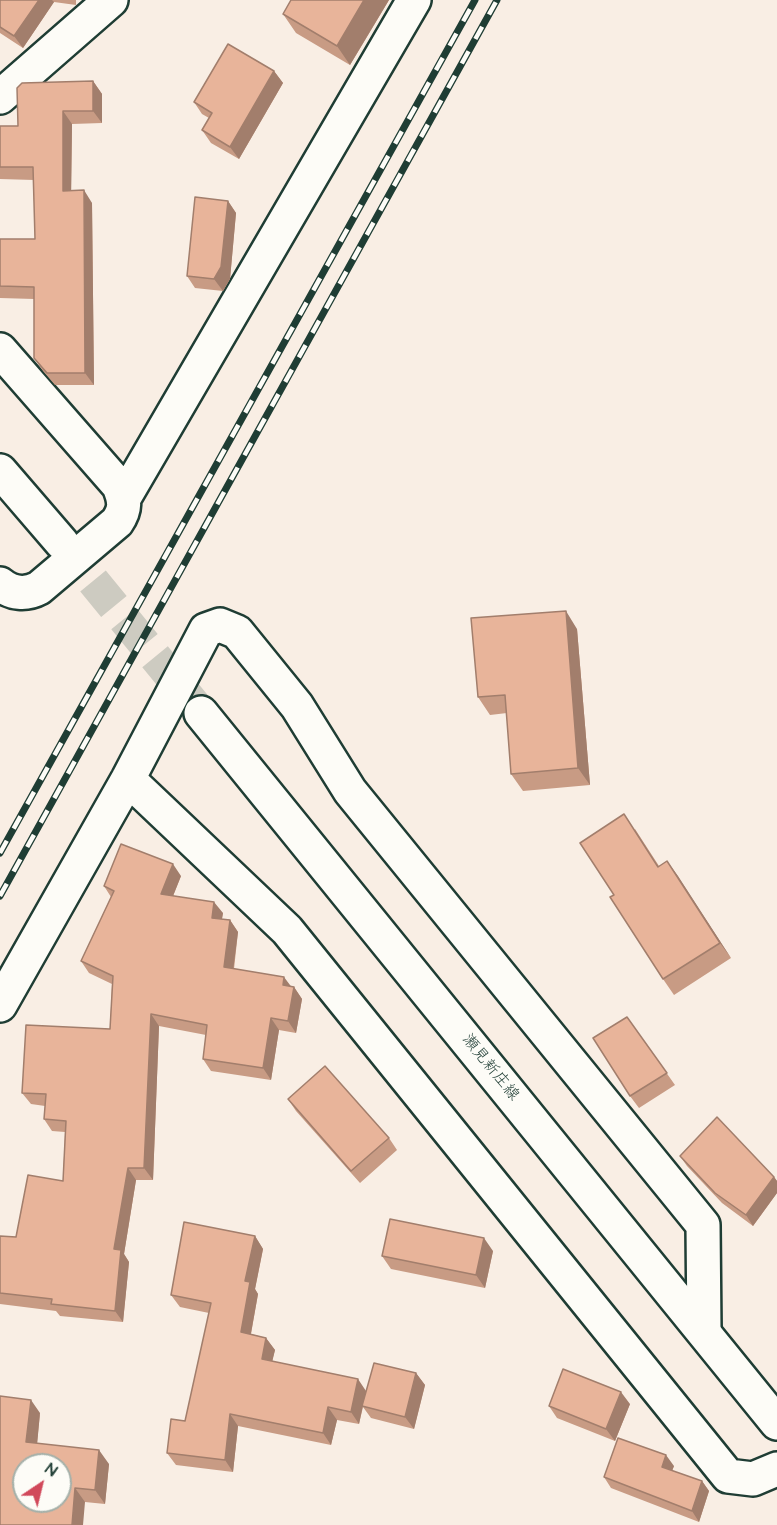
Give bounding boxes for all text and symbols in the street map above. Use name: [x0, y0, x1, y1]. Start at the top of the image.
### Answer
street label: 瀬見新庄線: [457, 1031, 523, 1105]
north arrow: [12, 1453, 72, 1513]
text: N: [41, 1458, 62, 1482]

